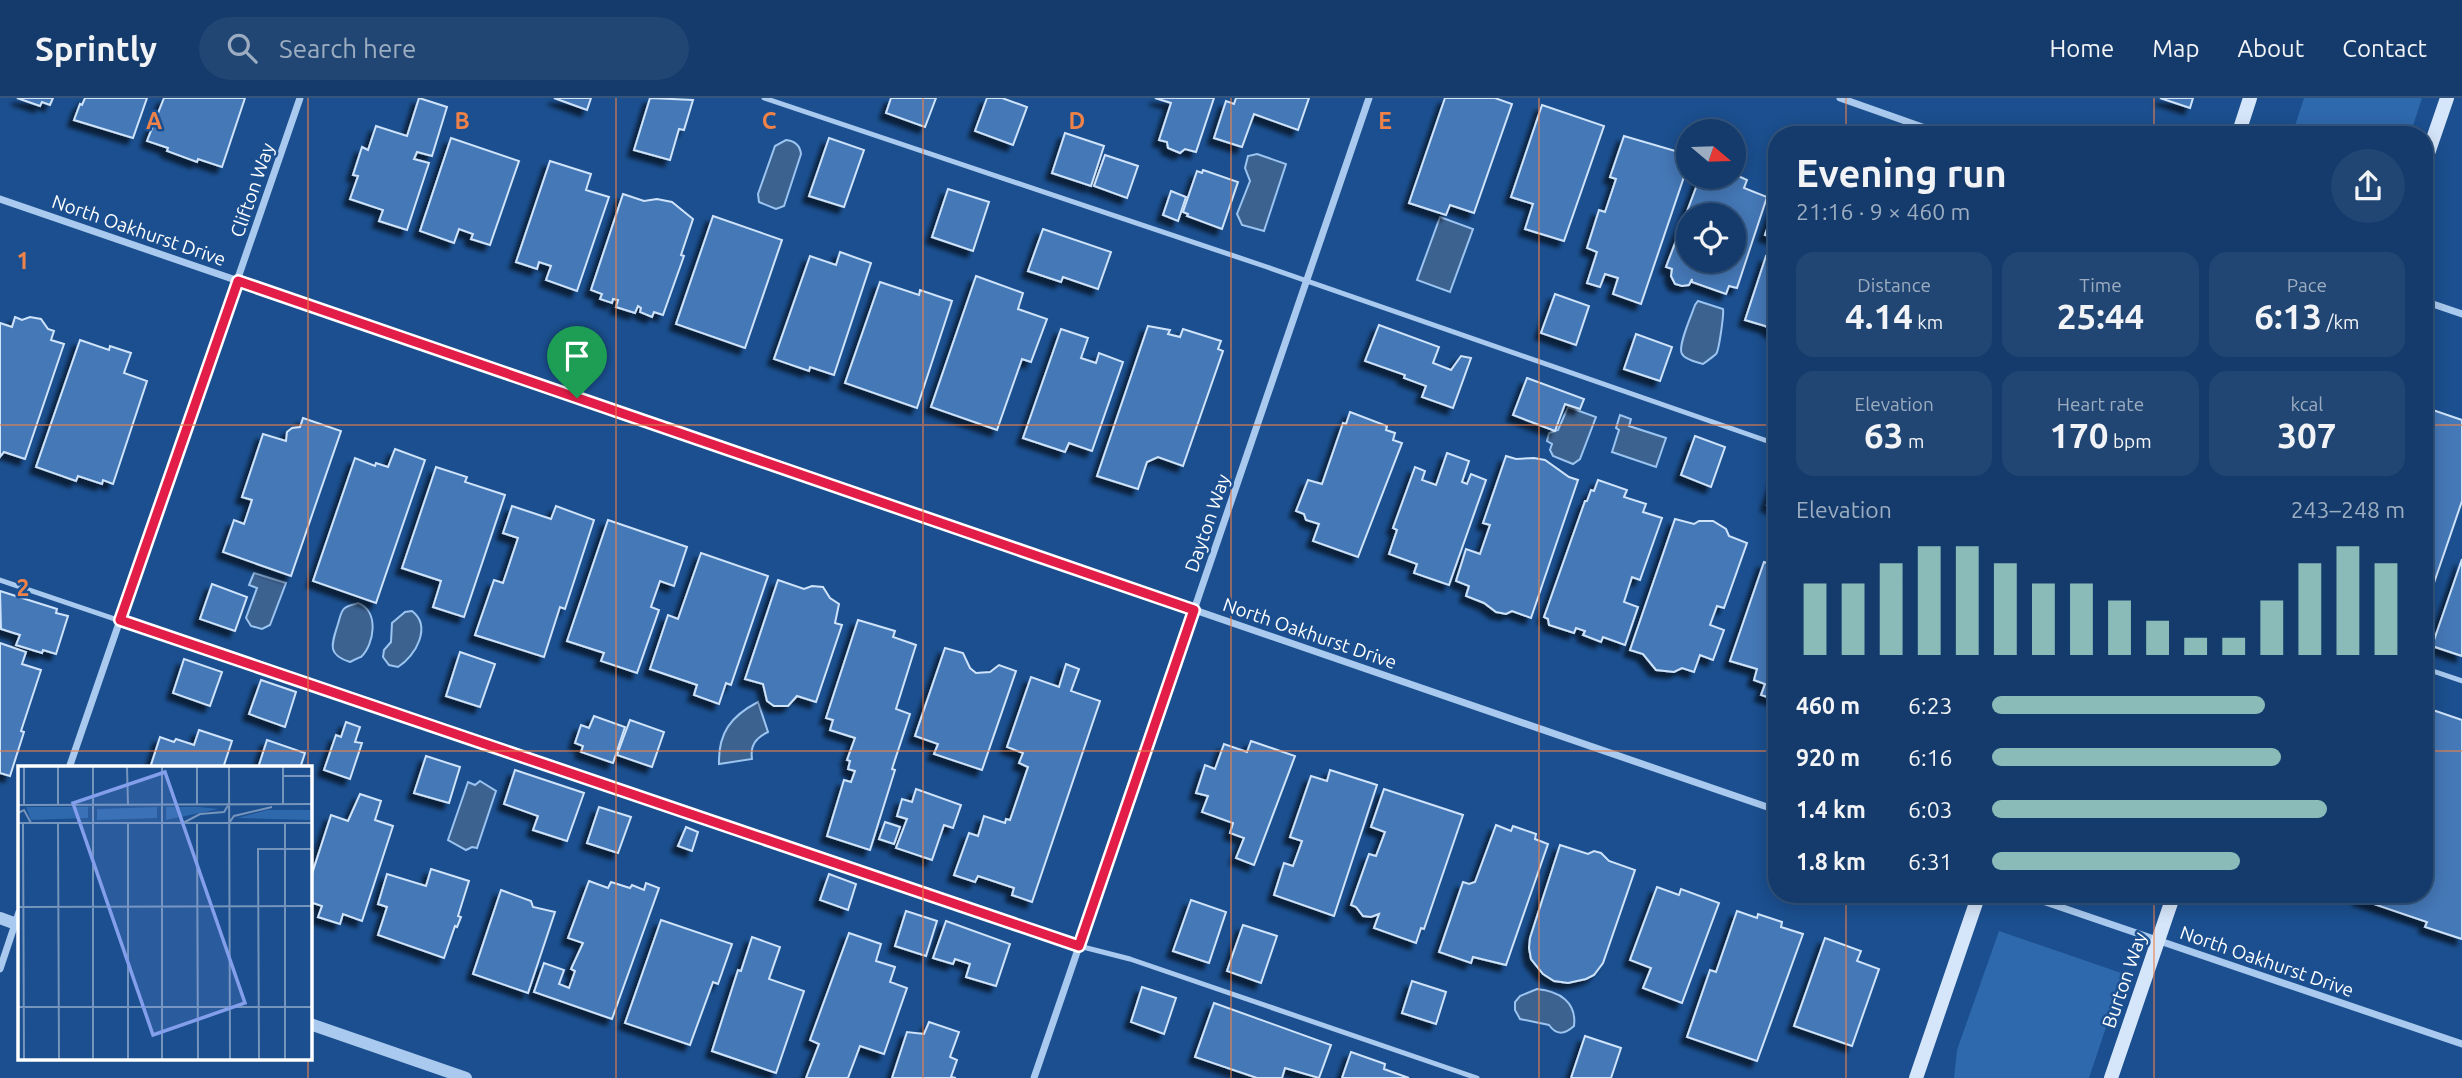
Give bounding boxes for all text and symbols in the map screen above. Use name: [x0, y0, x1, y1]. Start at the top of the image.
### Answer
search box: [199, 17, 689, 80]
icon: search: [223, 29, 261, 67]
text: Sprintly: [35, 30, 157, 67]
text: Search here: [279, 34, 416, 63]
text: Home: [2049, 35, 2114, 62]
text: Map: [2152, 35, 2199, 62]
text: About: [2237, 35, 2304, 62]
text: Contact: [2342, 35, 2427, 62]
text: A: [146, 108, 162, 133]
text: B: [454, 108, 470, 133]
text: C: [762, 108, 777, 133]
text: D: [1069, 108, 1085, 133]
text: E: [1378, 108, 1392, 133]
north arrow: [1676, 119, 1746, 189]
map controls: [1676, 119, 1746, 273]
street label: Clifton Way: [226, 140, 278, 240]
button: share: [2331, 149, 2405, 223]
text: Evening run: [1796, 152, 2007, 194]
street label: North Oakhurst Drive: [49, 190, 229, 270]
text: 21:16 · 9 × 460 m: [1796, 199, 1970, 224]
button: locate: [1676, 203, 1746, 273]
text: 1: [17, 248, 29, 273]
text: Distance: [1857, 274, 1931, 296]
text: Time: [2079, 274, 2122, 296]
text: Pace: [2287, 274, 2327, 296]
text: 4.14: [1845, 296, 1913, 336]
text: 25:44: [2057, 296, 2144, 336]
text: 6:13: [2254, 296, 2322, 336]
text: km: [1913, 311, 1943, 333]
text: /km: [2322, 311, 2359, 333]
pin: [547, 326, 607, 398]
icon: arrive: [558, 337, 596, 375]
text: Elevation: [1855, 393, 1934, 415]
text: Heart rate: [2057, 393, 2144, 415]
text: kcal: [2290, 393, 2323, 415]
text: 63: [1864, 415, 1904, 455]
text: 170: [2049, 415, 2109, 455]
text: 307: [2277, 415, 2336, 455]
text: m: [1904, 430, 1924, 452]
text: bpm: [2109, 430, 2152, 452]
street label: Dayton Way: [1180, 471, 1234, 575]
text: Elevation: [1796, 497, 1892, 522]
text: 243–248 m: [2291, 497, 2405, 522]
text: 2: [17, 575, 29, 600]
street label: North Oakhurst Drive: [1220, 593, 1400, 673]
text: 460 m: [1796, 693, 1860, 718]
text: 6:23: [1908, 693, 1953, 718]
text: 920 m: [1796, 745, 1860, 770]
text: 6:16: [1908, 745, 1953, 770]
inset map: [18, 766, 312, 1060]
text: 1.4 km: [1796, 797, 1866, 822]
text: 6:03: [1908, 797, 1953, 822]
text: 1.8 km: [1796, 849, 1866, 874]
text: 6:31: [1908, 849, 1953, 874]
street label: North Oakhurst Drive: [2177, 921, 2357, 1001]
street label: Burton Way: [2097, 929, 2151, 1031]

